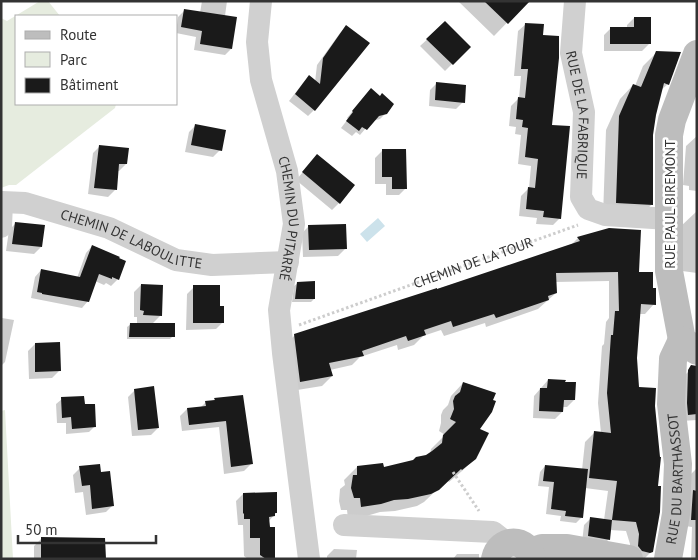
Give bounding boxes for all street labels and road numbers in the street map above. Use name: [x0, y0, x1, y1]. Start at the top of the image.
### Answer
street label: RUE DE LA FABRIQUE: [562, 49, 593, 180]
street label: RUE PAUL BIREMONT: [661, 139, 679, 269]
street label: CHEMIN DU PITARRÉ: [274, 154, 303, 282]
street label: CHEMIN DE LABOULITTE: [58, 205, 203, 273]
street label: CHEMIN DE LA TOUR: [411, 233, 536, 292]
street label: RUE DU BARTHASSOT: [662, 412, 687, 546]

